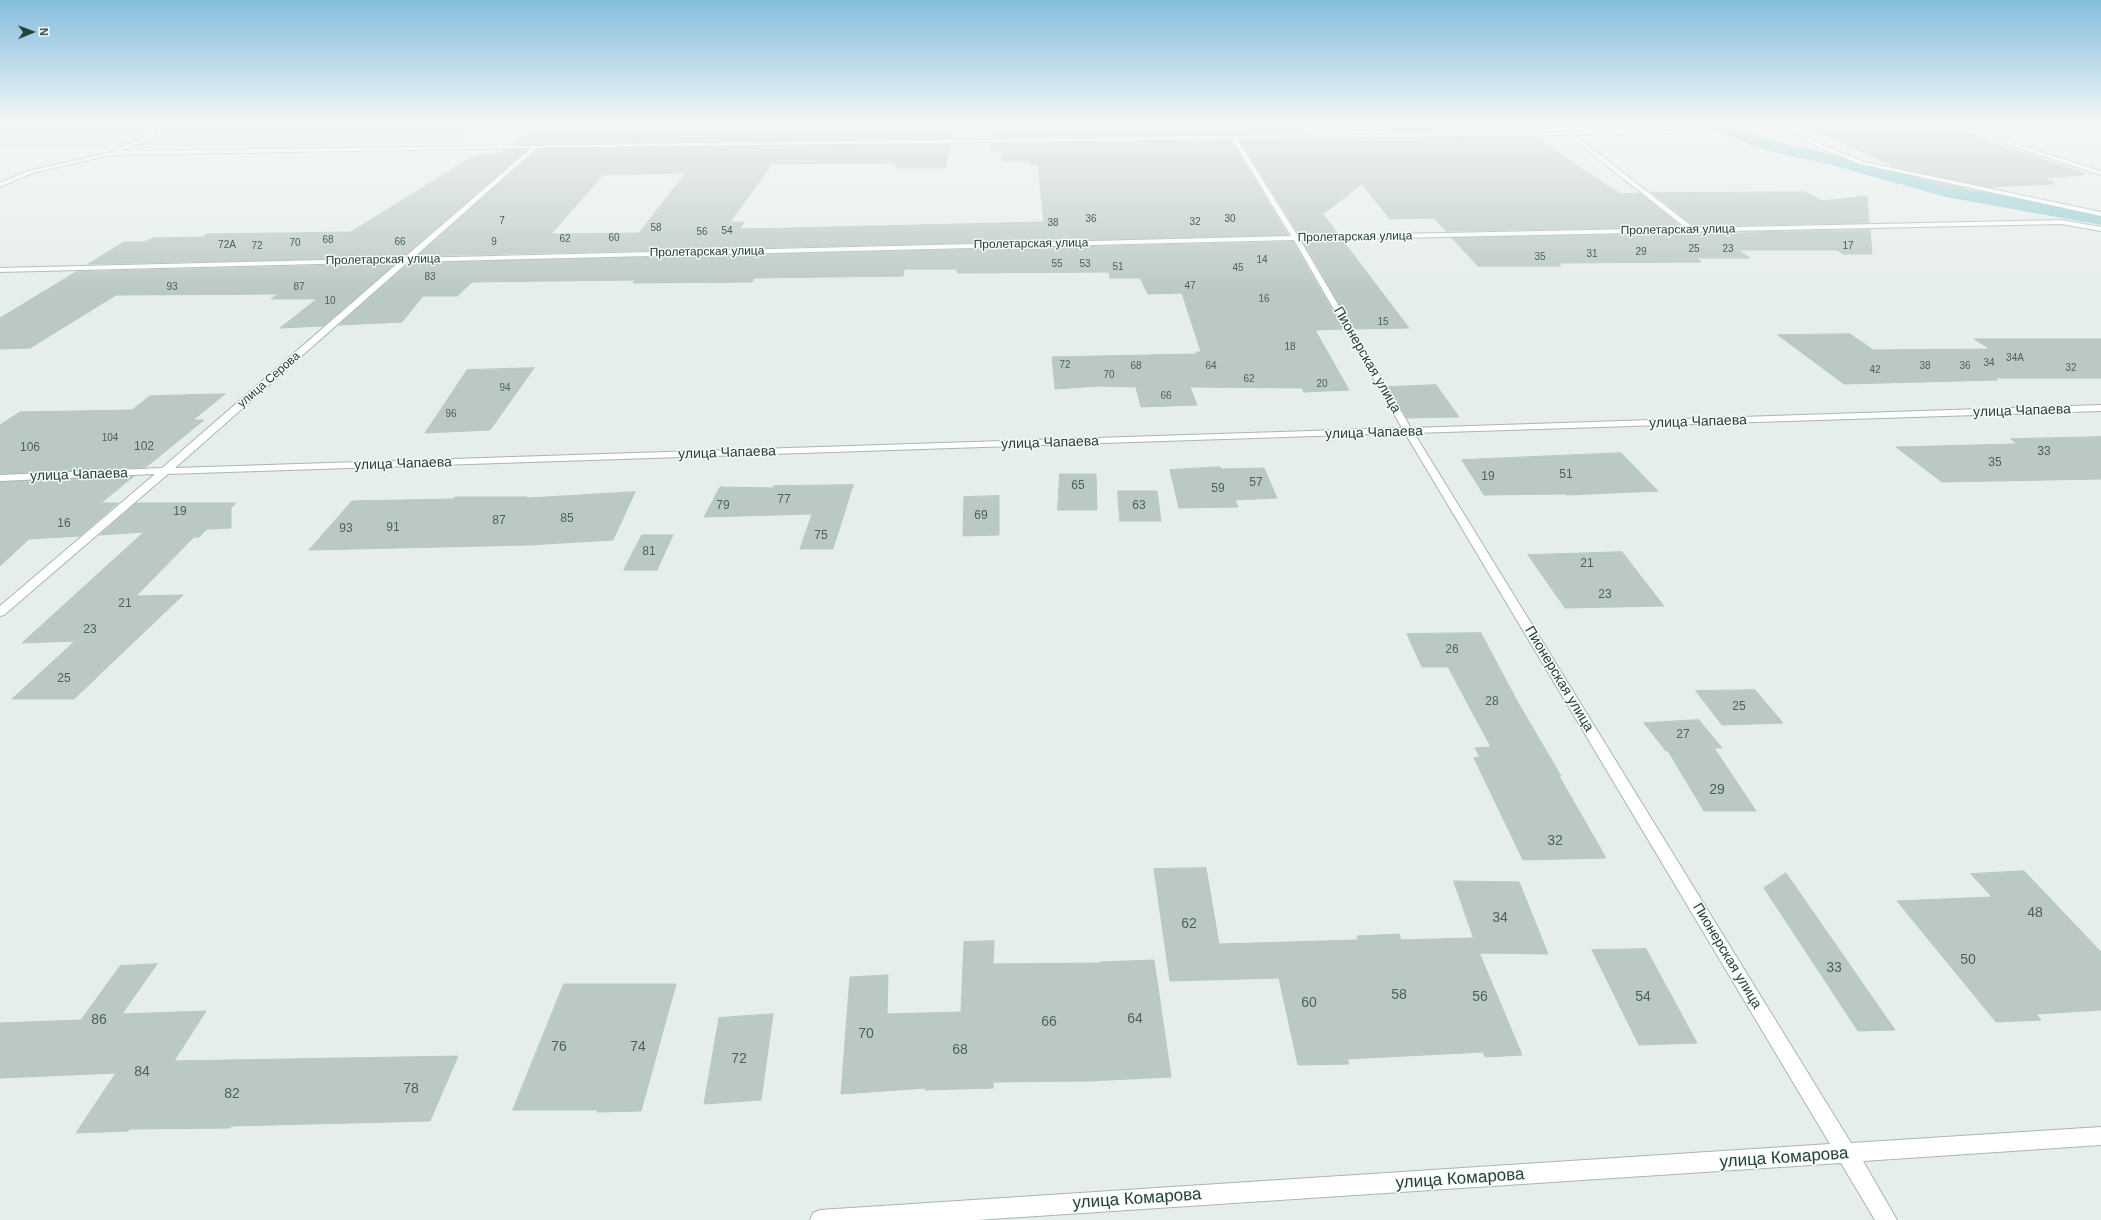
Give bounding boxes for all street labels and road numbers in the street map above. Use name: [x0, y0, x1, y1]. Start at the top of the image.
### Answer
street label: Пролетарская улица: [1621, 222, 1735, 238]
street label: Пролетарская улица: [1298, 229, 1412, 245]
street label: Пролетарская улица: [974, 236, 1088, 252]
street label: Пролетарская улица: [650, 244, 764, 260]
street label: Пролетарская улица: [326, 252, 440, 268]
street label: Пионерская улица: [1330, 304, 1404, 416]
street label: улица Серова: [235, 349, 303, 411]
street label: улица Чапаева: [1973, 401, 2071, 421]
street label: улица Чапаева: [1649, 412, 1747, 432]
street label: улица Чапаева: [1325, 423, 1423, 443]
street label: улица Чапаева: [1001, 433, 1099, 453]
street label: улица Чапаева: [678, 443, 776, 463]
street label: улица Чапаева: [354, 454, 452, 474]
street label: улица Чапаева: [30, 465, 128, 485]
street label: Пионерская улица: [1521, 623, 1597, 735]
street label: Пионерская улица: [1689, 900, 1765, 1012]
street label: улица Комарова: [1719, 1143, 1849, 1173]
street label: улица Комарова: [1395, 1164, 1525, 1194]
street label: улица Комарова: [1072, 1184, 1202, 1214]

